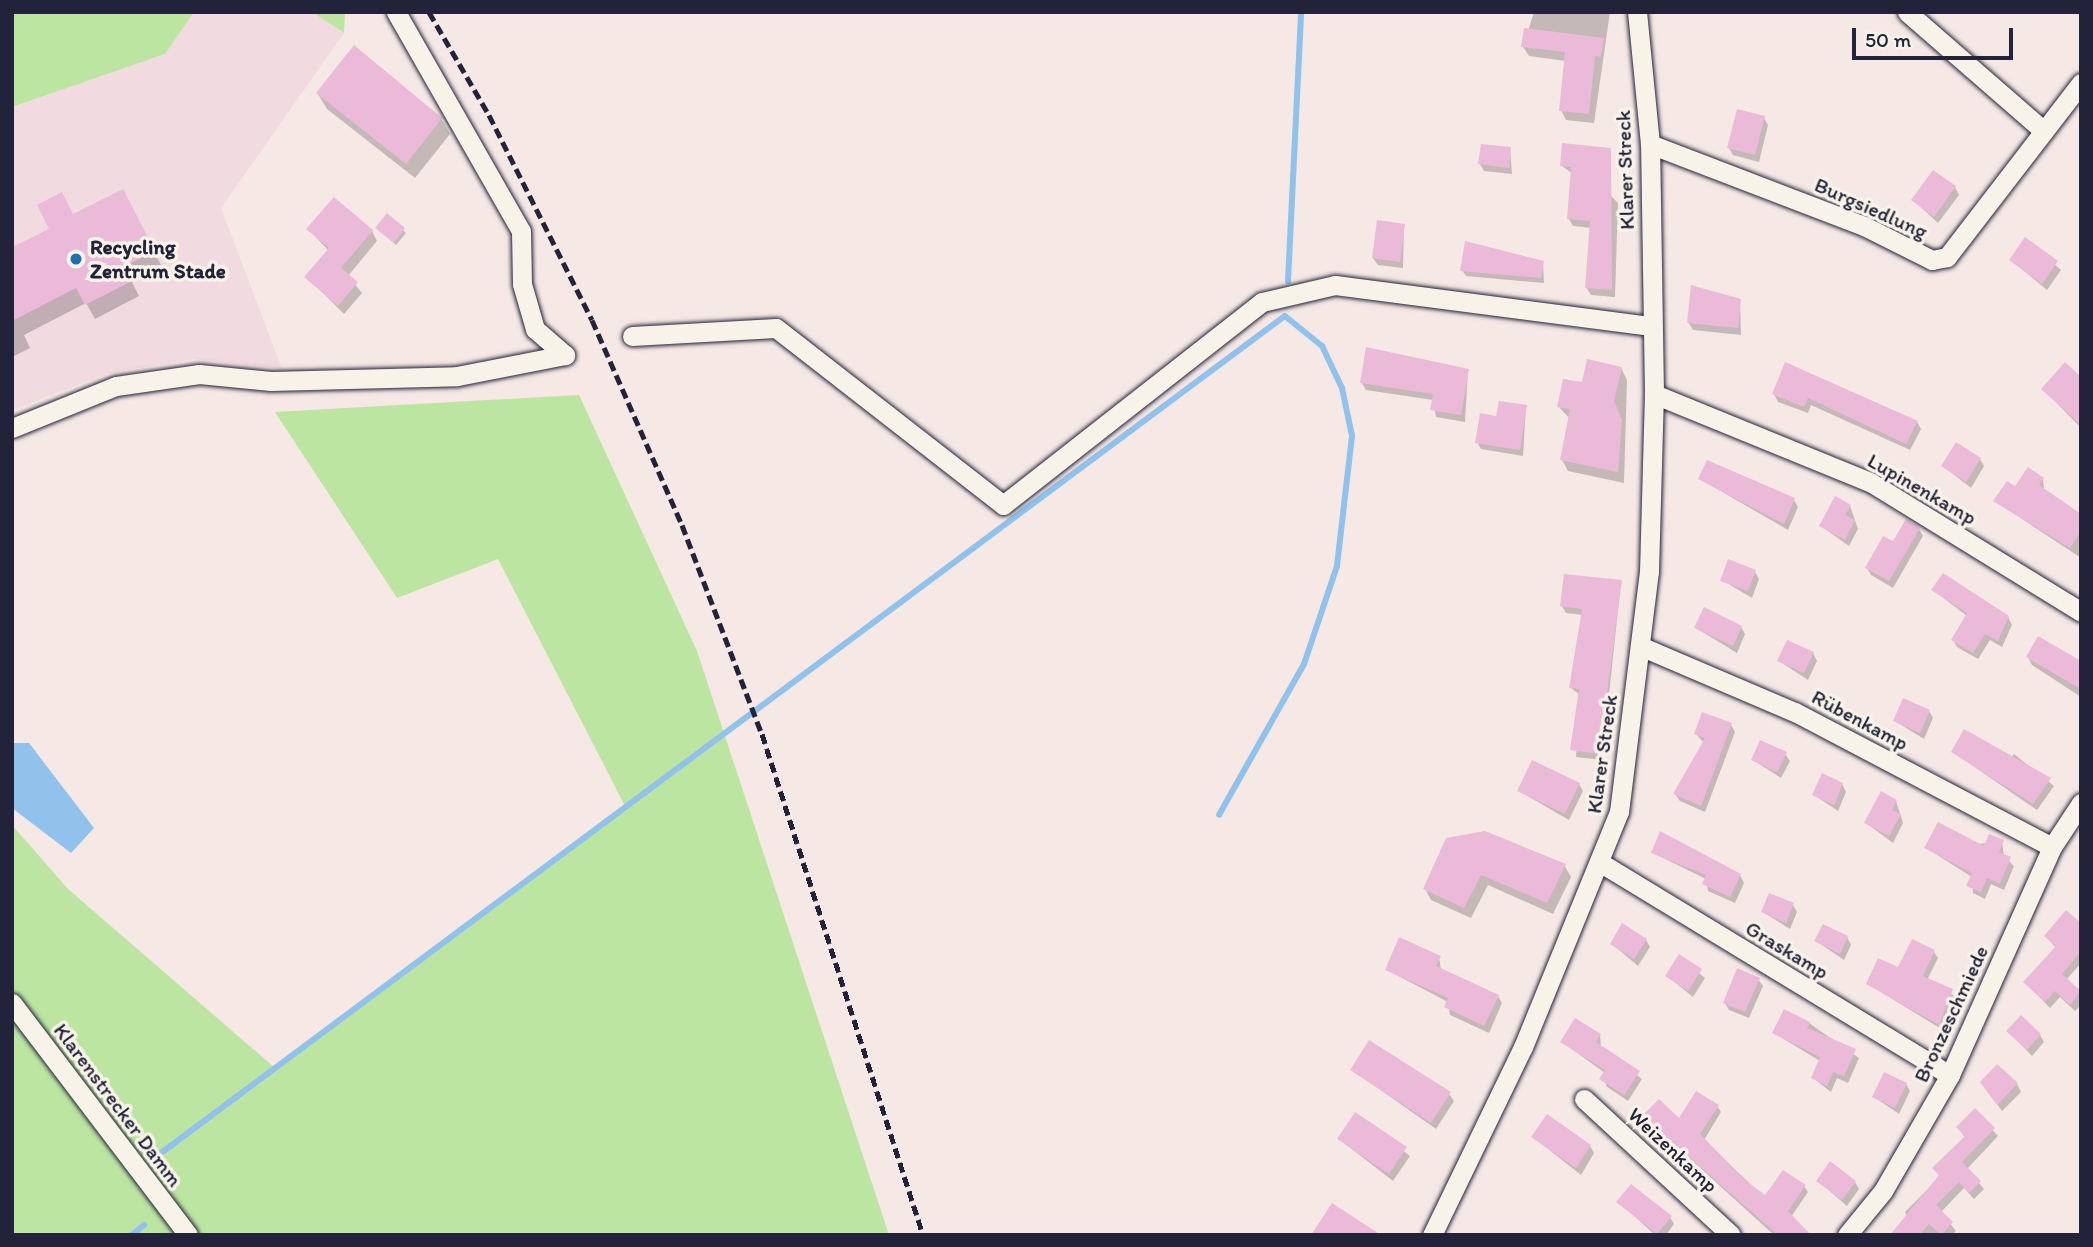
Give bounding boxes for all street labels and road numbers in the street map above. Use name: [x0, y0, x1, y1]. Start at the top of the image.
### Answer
street label: Klarer Streck: [1610, 110, 1640, 230]
street label: Burgsiedlung: [1811, 172, 1931, 244]
street label: Lupinenkamp: [1863, 448, 1981, 530]
street label: Rübenkamp: [1807, 684, 1913, 756]
street label: Klarer Streck: [1581, 693, 1623, 815]
street label: Graskamp: [1741, 915, 1833, 985]
street label: Bronzeschmiede: [1908, 942, 1994, 1086]
street label: Klarenstrecker Damm: [48, 1018, 188, 1192]
street label: Weizenkamp: [1623, 1102, 1723, 1198]

